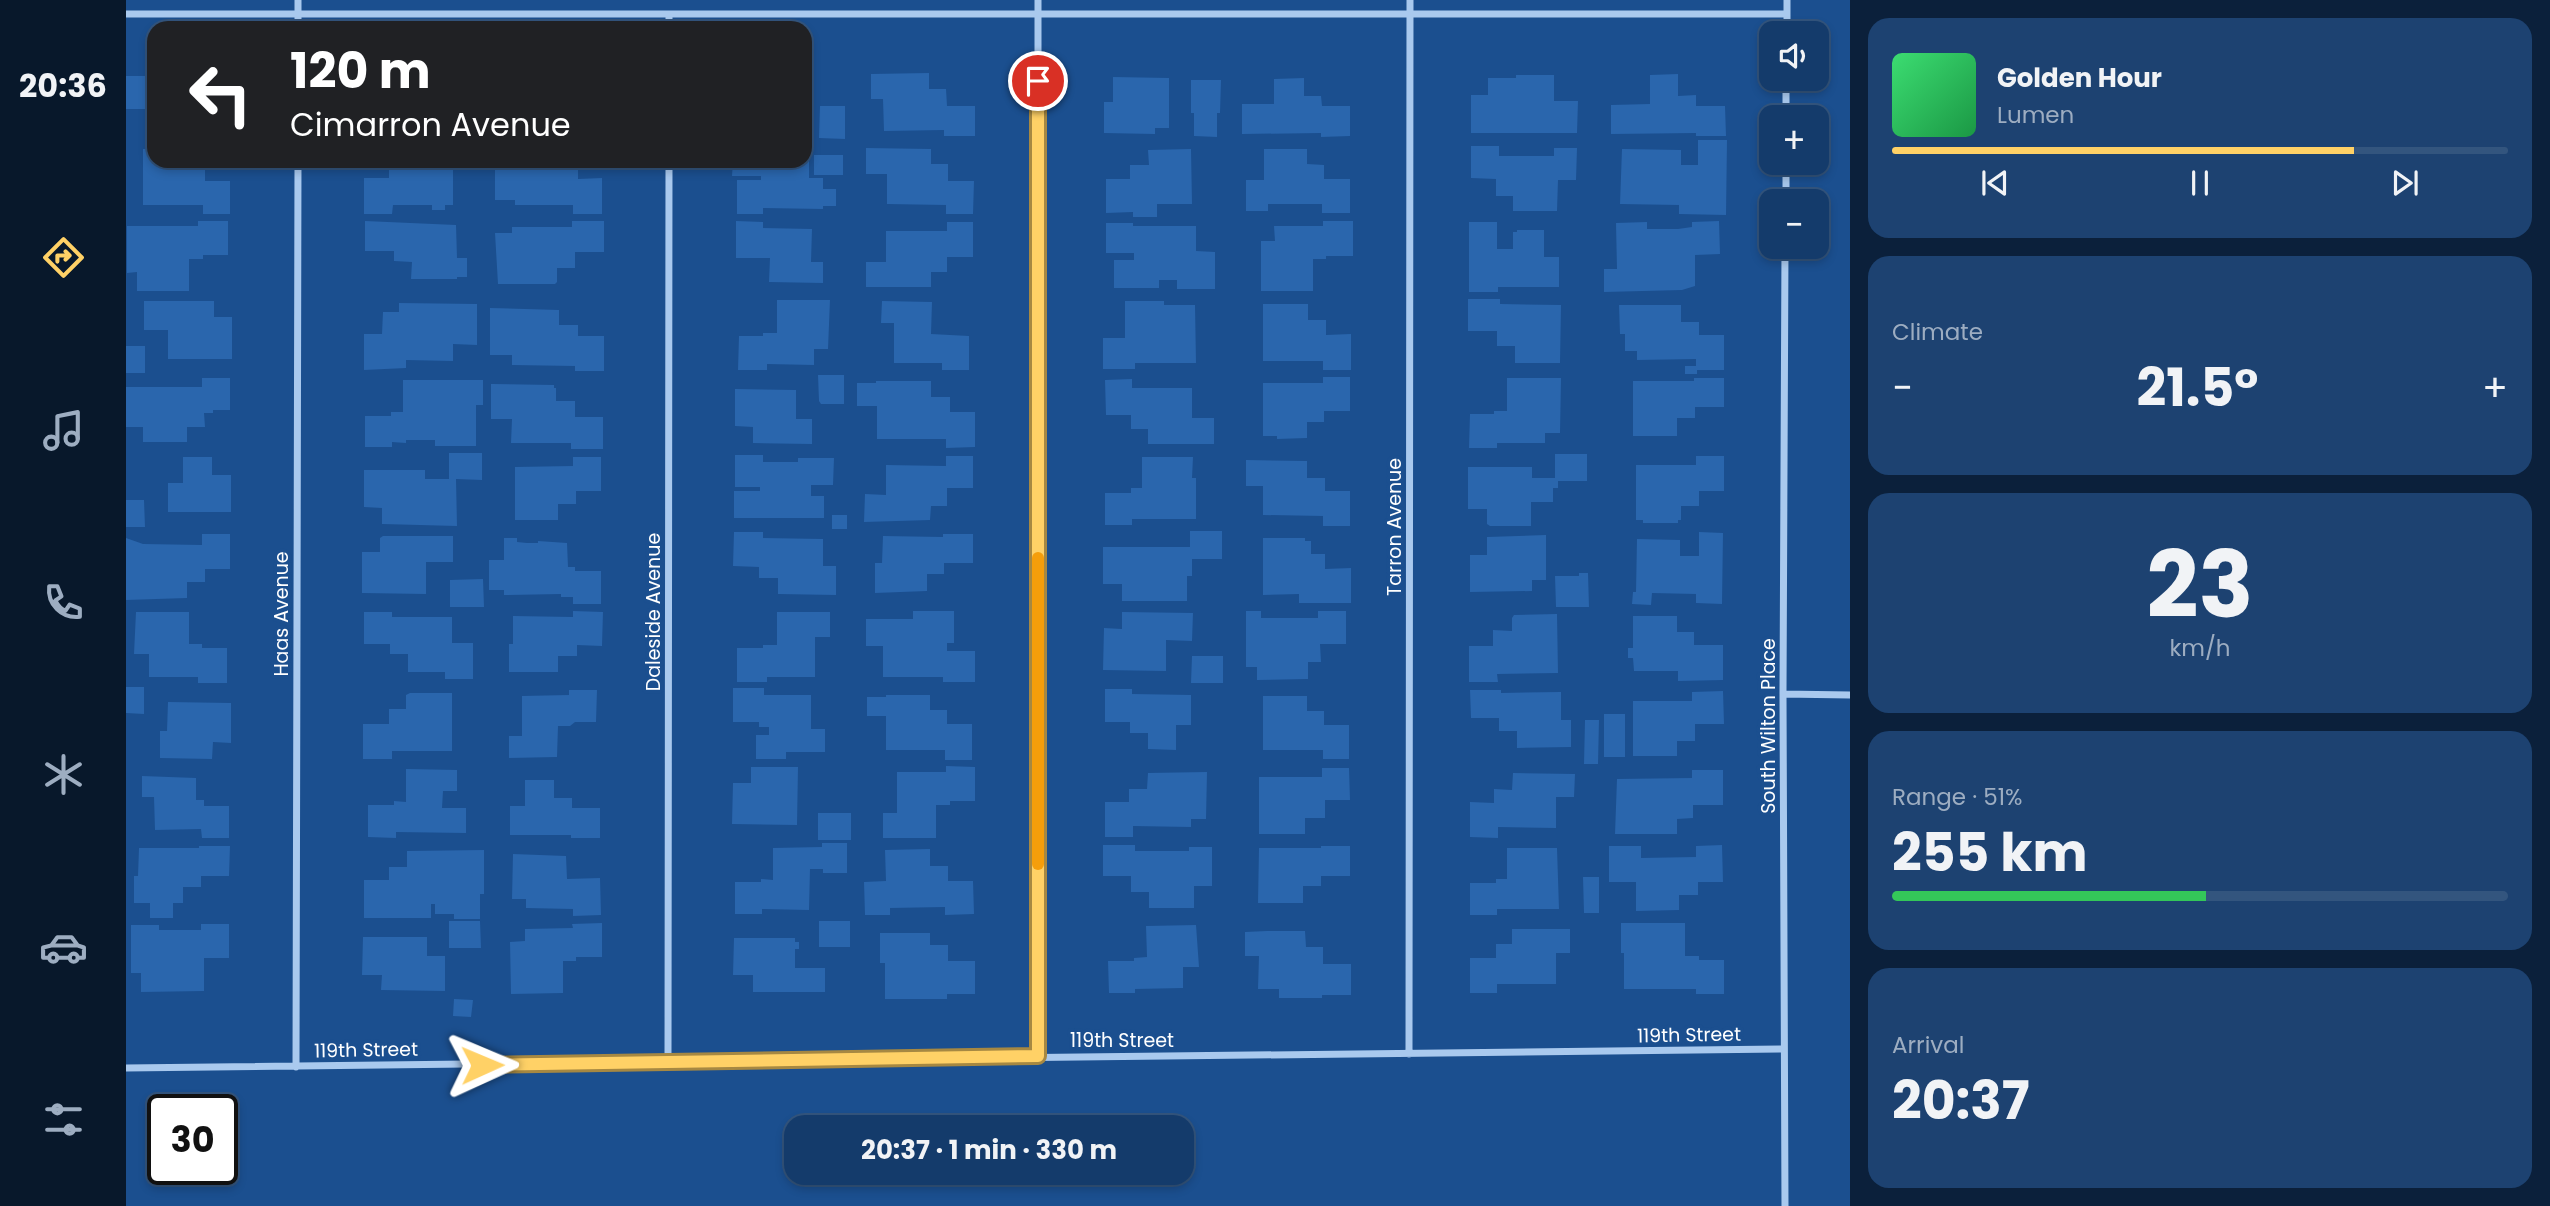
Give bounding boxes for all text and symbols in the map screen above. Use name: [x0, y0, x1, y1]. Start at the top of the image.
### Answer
map controls: [1759, 21, 1829, 259]
button: sound: [1759, 21, 1829, 91]
text: 120 m: [290, 37, 431, 105]
icon: left: [175, 49, 266, 140]
pin: [1008, 51, 1068, 111]
text: Golden Hour: [1997, 60, 2162, 96]
icon: arrive: [1019, 62, 1057, 100]
text: 20:36: [19, 63, 107, 108]
text: Lumen: [1997, 99, 2074, 131]
text: Cimarron Avenue: [290, 102, 571, 147]
button: +: [1759, 105, 1829, 175]
icon: previous: [1976, 164, 2014, 202]
icon: pause: [2181, 164, 2219, 202]
icon: next: [2386, 164, 2424, 202]
button: −: [1759, 189, 1829, 259]
icon: directions: [39, 233, 88, 282]
text: Climate: [1892, 316, 1983, 348]
text: 21.5°: [2137, 351, 2258, 424]
text: −: [1892, 361, 1913, 414]
text: +: [2482, 361, 2508, 414]
icon: music: [39, 406, 88, 455]
street label: Tarron Avenue: [1381, 458, 1408, 596]
text: 23: [2146, 521, 2254, 649]
street label: Daleside Avenue: [640, 533, 667, 691]
street label: Haas Avenue: [268, 551, 295, 677]
icon: phone: [39, 578, 88, 627]
text: km/h: [2169, 632, 2231, 664]
street label: South Wilton Place: [1755, 638, 1782, 814]
icon: climate: [39, 750, 88, 799]
text: Range · 51%: [1892, 781, 2022, 813]
text: 255 km: [1892, 816, 2088, 889]
icon: car: [39, 923, 88, 972]
street label: 119th Street: [1637, 1021, 1741, 1049]
street label: 119th Street: [1070, 1027, 1174, 1054]
position arrow: [445, 1028, 519, 1102]
text: Arrival: [1892, 1029, 1964, 1061]
street label: 119th Street: [314, 1036, 418, 1064]
text: 20:37: [1892, 1064, 2030, 1137]
speed limit sign: 30: [147, 1094, 238, 1185]
icon: filters: [39, 1095, 88, 1144]
text: 20:37 · 1 min · 330 m: [861, 1132, 1117, 1168]

